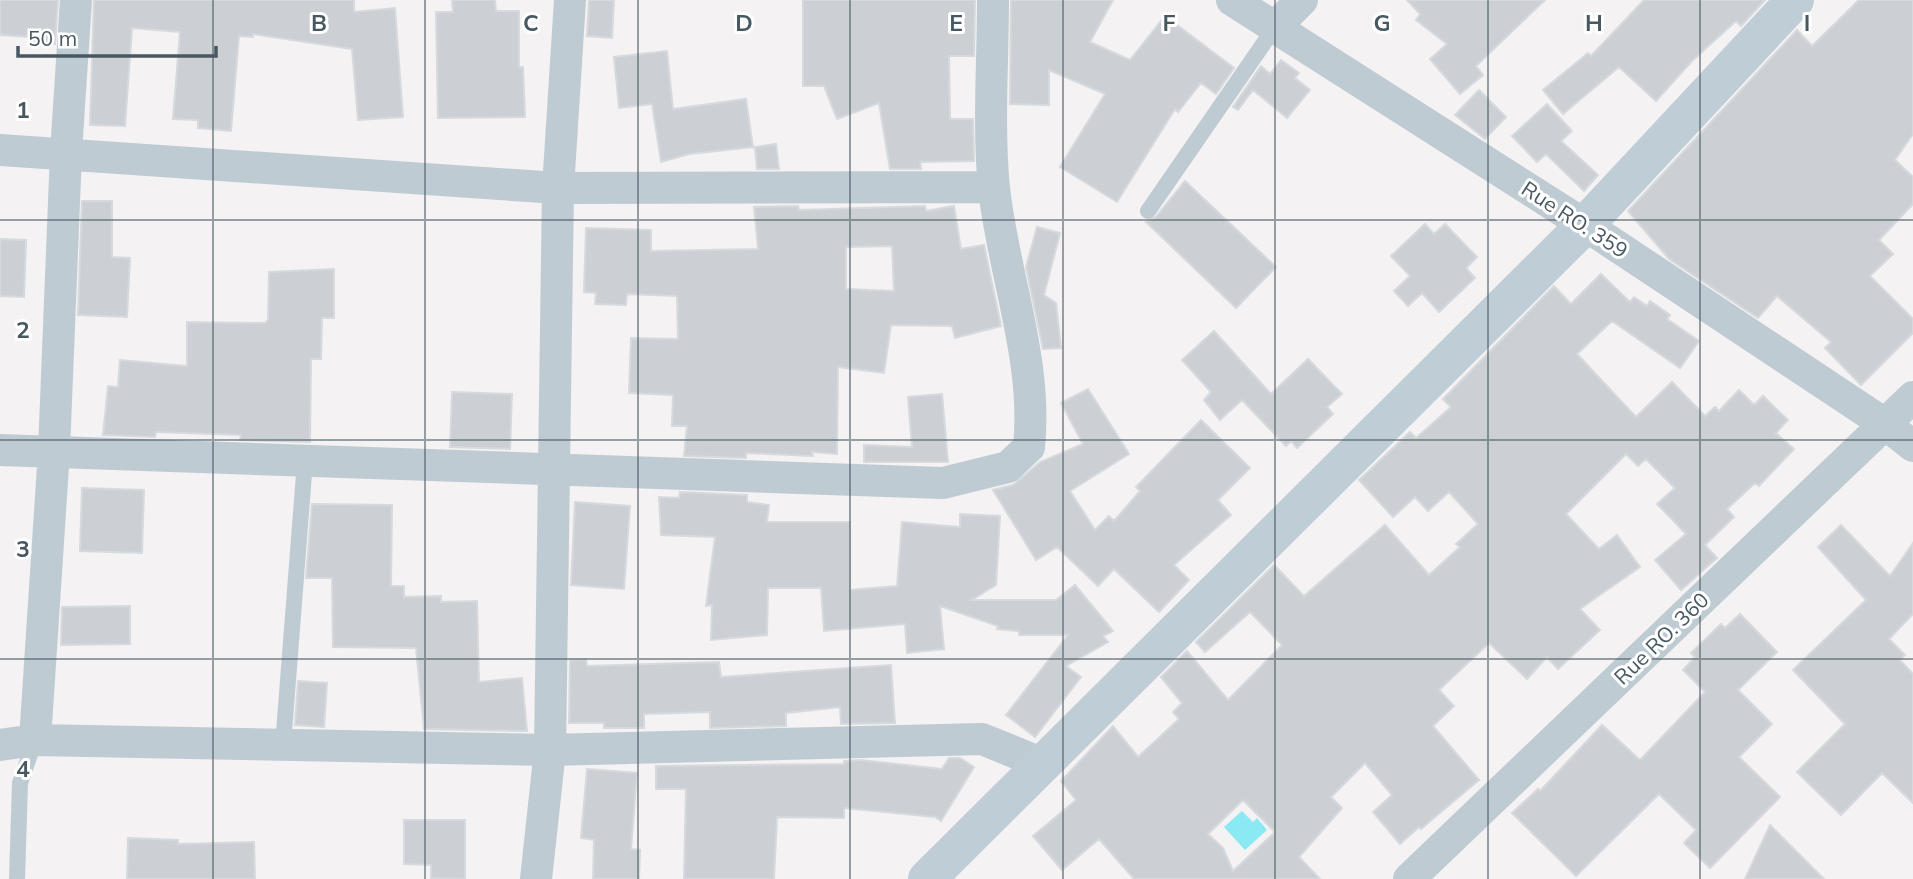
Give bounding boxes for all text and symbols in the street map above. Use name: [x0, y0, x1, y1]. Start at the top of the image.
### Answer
text: B: [311, 8, 327, 37]
text: C: [523, 8, 539, 37]
text: D: [735, 8, 753, 37]
text: E: [949, 8, 963, 37]
text: F: [1162, 8, 1176, 37]
text: G: [1373, 8, 1391, 37]
text: H: [1585, 8, 1603, 37]
text: I: [1804, 8, 1810, 37]
scale bar: [18, 14, 215, 58]
text: 50 m: [28, 25, 77, 51]
text: 1: [16, 95, 30, 124]
street label: Rue RO. 359: [1517, 175, 1633, 263]
text: 2: [16, 315, 30, 344]
text: 3: [16, 534, 30, 563]
street label: Rue RO. 360: [1608, 586, 1714, 690]
text: 4: [16, 754, 30, 783]

